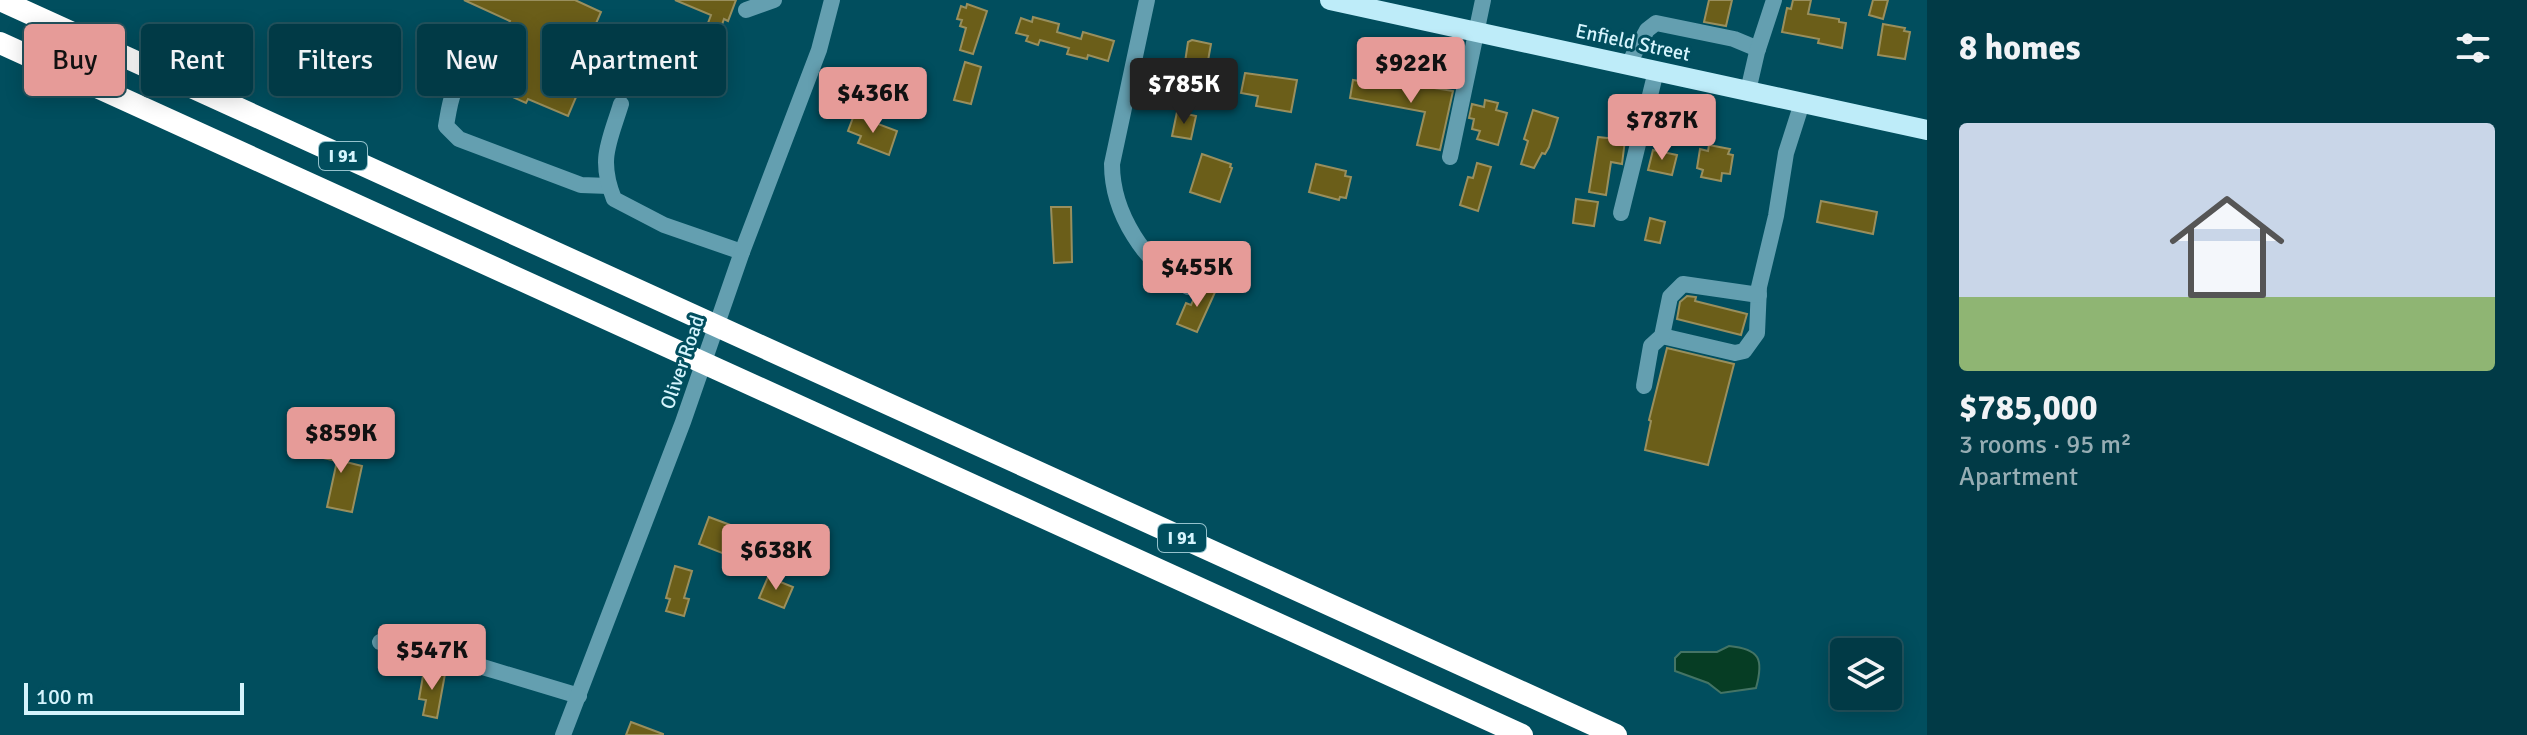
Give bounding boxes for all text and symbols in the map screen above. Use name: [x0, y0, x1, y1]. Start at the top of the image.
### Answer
street label: Enfield Street: [1573, 18, 1693, 67]
chip: Buy: [24, 24, 125, 96]
chip: Rent: [141, 24, 253, 96]
chip: Filters: [269, 24, 401, 96]
chip: New: [417, 24, 526, 96]
chip: Apartment: [542, 24, 726, 96]
icon: filters: [2451, 26, 2495, 70]
text: 8 homes: [1959, 27, 2080, 69]
pin: $922K: [1355, 37, 1467, 105]
text: $922K: [1375, 47, 1447, 79]
pin: $785K: [1128, 58, 1240, 126]
pin: $436K: [817, 67, 929, 135]
text: $785K: [1148, 68, 1220, 100]
text: $436K: [837, 77, 909, 109]
pin: $787K: [1606, 94, 1718, 162]
text: $787K: [1626, 104, 1698, 136]
road number: I 91: [319, 142, 367, 170]
icon: home: [2155, 175, 2299, 319]
pin: $455K: [1141, 241, 1253, 309]
text: $455K: [1161, 251, 1233, 283]
street label: Oliver Road: [655, 312, 710, 412]
text: $785,000: [1959, 387, 2098, 429]
pin: $859K: [285, 407, 397, 475]
text: $859K: [305, 417, 377, 449]
text: 3 rooms · 95 m²: [1959, 429, 2132, 461]
text: Apartment: [1959, 461, 2078, 493]
pin: $638K: [720, 524, 832, 592]
road number: I 91: [1158, 524, 1206, 552]
text: $638K: [740, 534, 812, 566]
pin: $547K: [376, 624, 488, 692]
text: $547K: [396, 634, 468, 666]
map controls: [1830, 638, 1902, 710]
button: layers: [1830, 638, 1902, 710]
scale bar: [24, 679, 244, 715]
text: 100 m: [36, 683, 94, 710]

